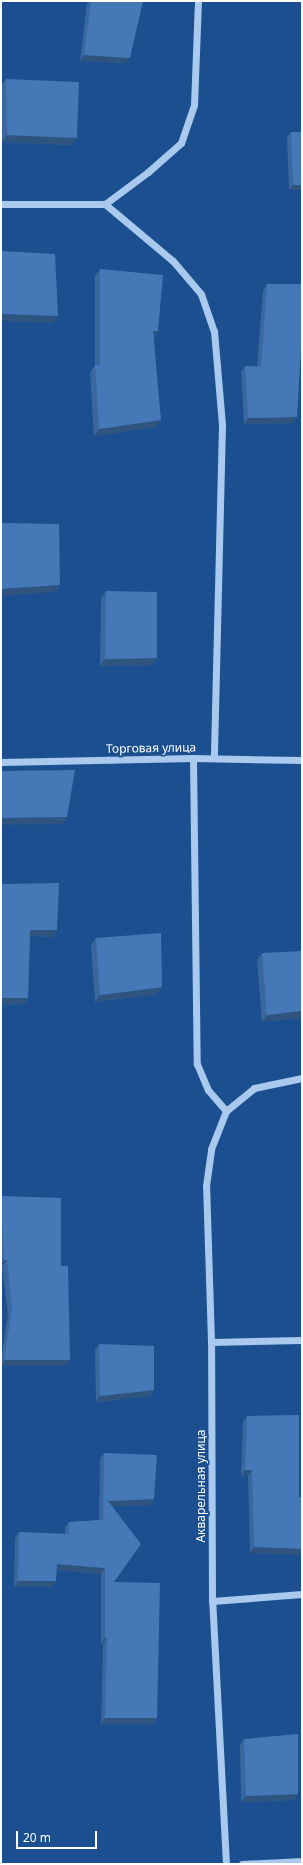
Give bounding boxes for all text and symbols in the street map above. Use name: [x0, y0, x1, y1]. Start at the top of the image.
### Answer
street label: Торговая улица: [106, 740, 196, 756]
street label: Акварельная улица: [194, 1429, 208, 1543]
scale bar: [18, 1823, 99, 1849]
text: 20 m: [23, 1829, 51, 1846]

